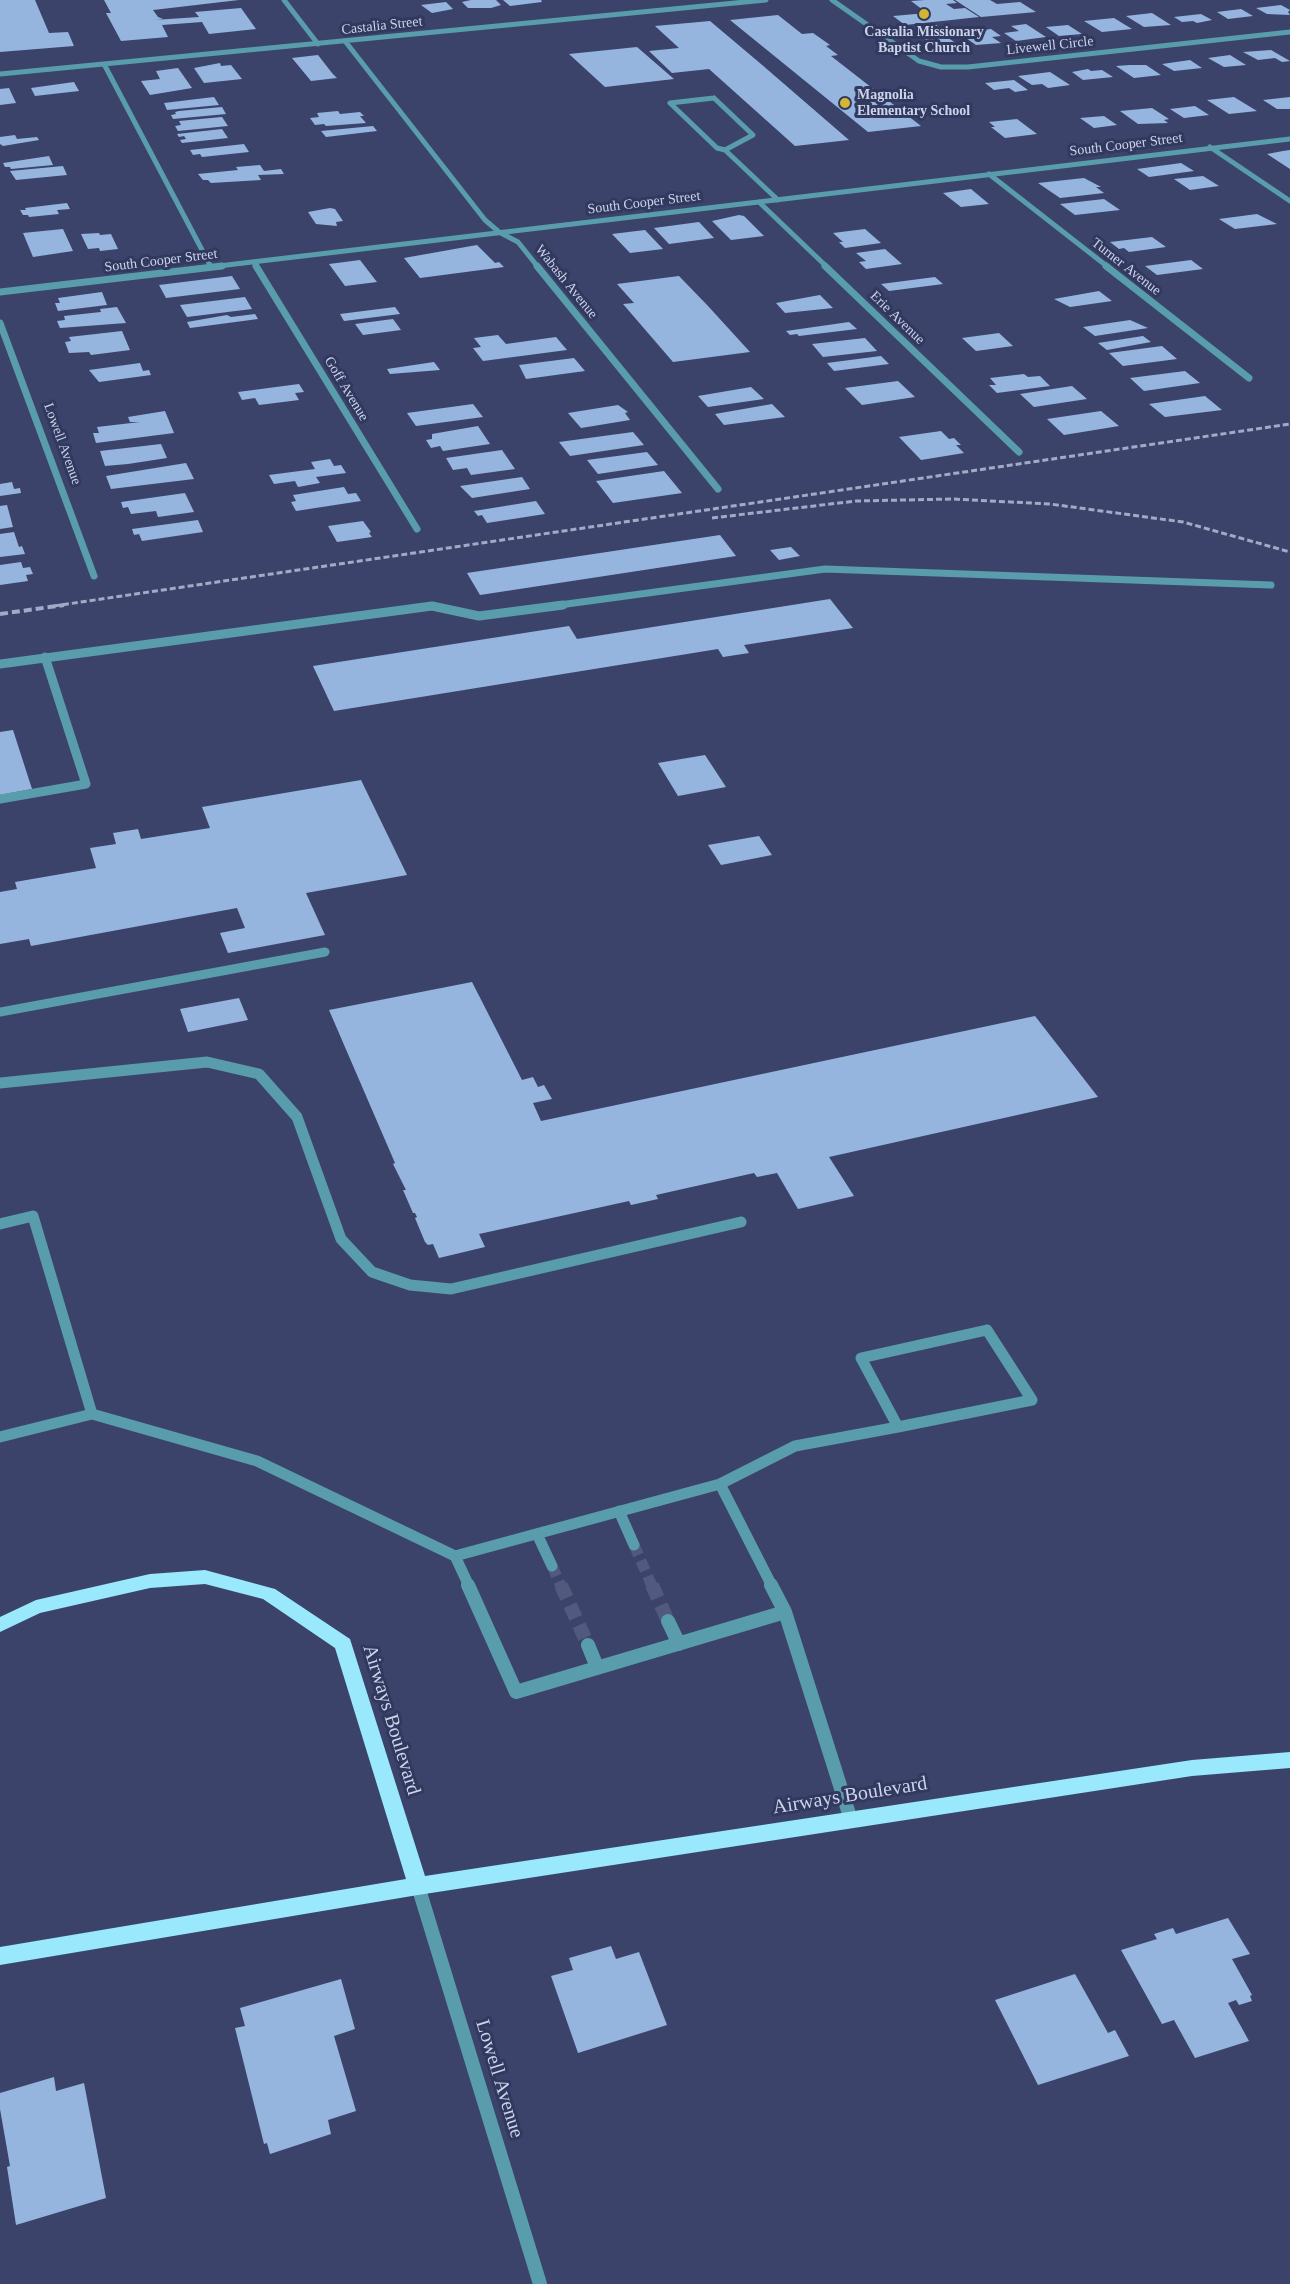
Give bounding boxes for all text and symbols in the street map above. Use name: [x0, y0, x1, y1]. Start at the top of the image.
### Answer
marker: Castalia Missionary Baptist Church: [917, 7, 931, 21]
street label: Castalia Street: [341, 13, 423, 39]
place label: Castalia Missionary Baptist Church: [864, 24, 984, 56]
street label: Livewell Circle: [1006, 33, 1094, 59]
place label: Magnolia Elementary School: [857, 87, 970, 120]
marker: Magnolia Elementary School: [838, 96, 852, 110]
street label: South Cooper Street: [1069, 130, 1183, 160]
street label: South Cooper Street: [587, 188, 701, 218]
street label: Turner Avenue: [1088, 235, 1164, 299]
street label: Wabash Avenue: [531, 242, 601, 322]
street label: South Cooper Street: [104, 246, 218, 276]
street label: Erie Avenue: [866, 288, 928, 348]
street label: Goff Avenue: [320, 354, 372, 424]
street label: Lowell Avenue: [39, 401, 85, 487]
street label: Airways Boulevard: [357, 1642, 425, 1798]
street label: Airways Boulevard: [771, 1772, 929, 1820]
street label: Lowell Avenue: [470, 2017, 528, 2141]

